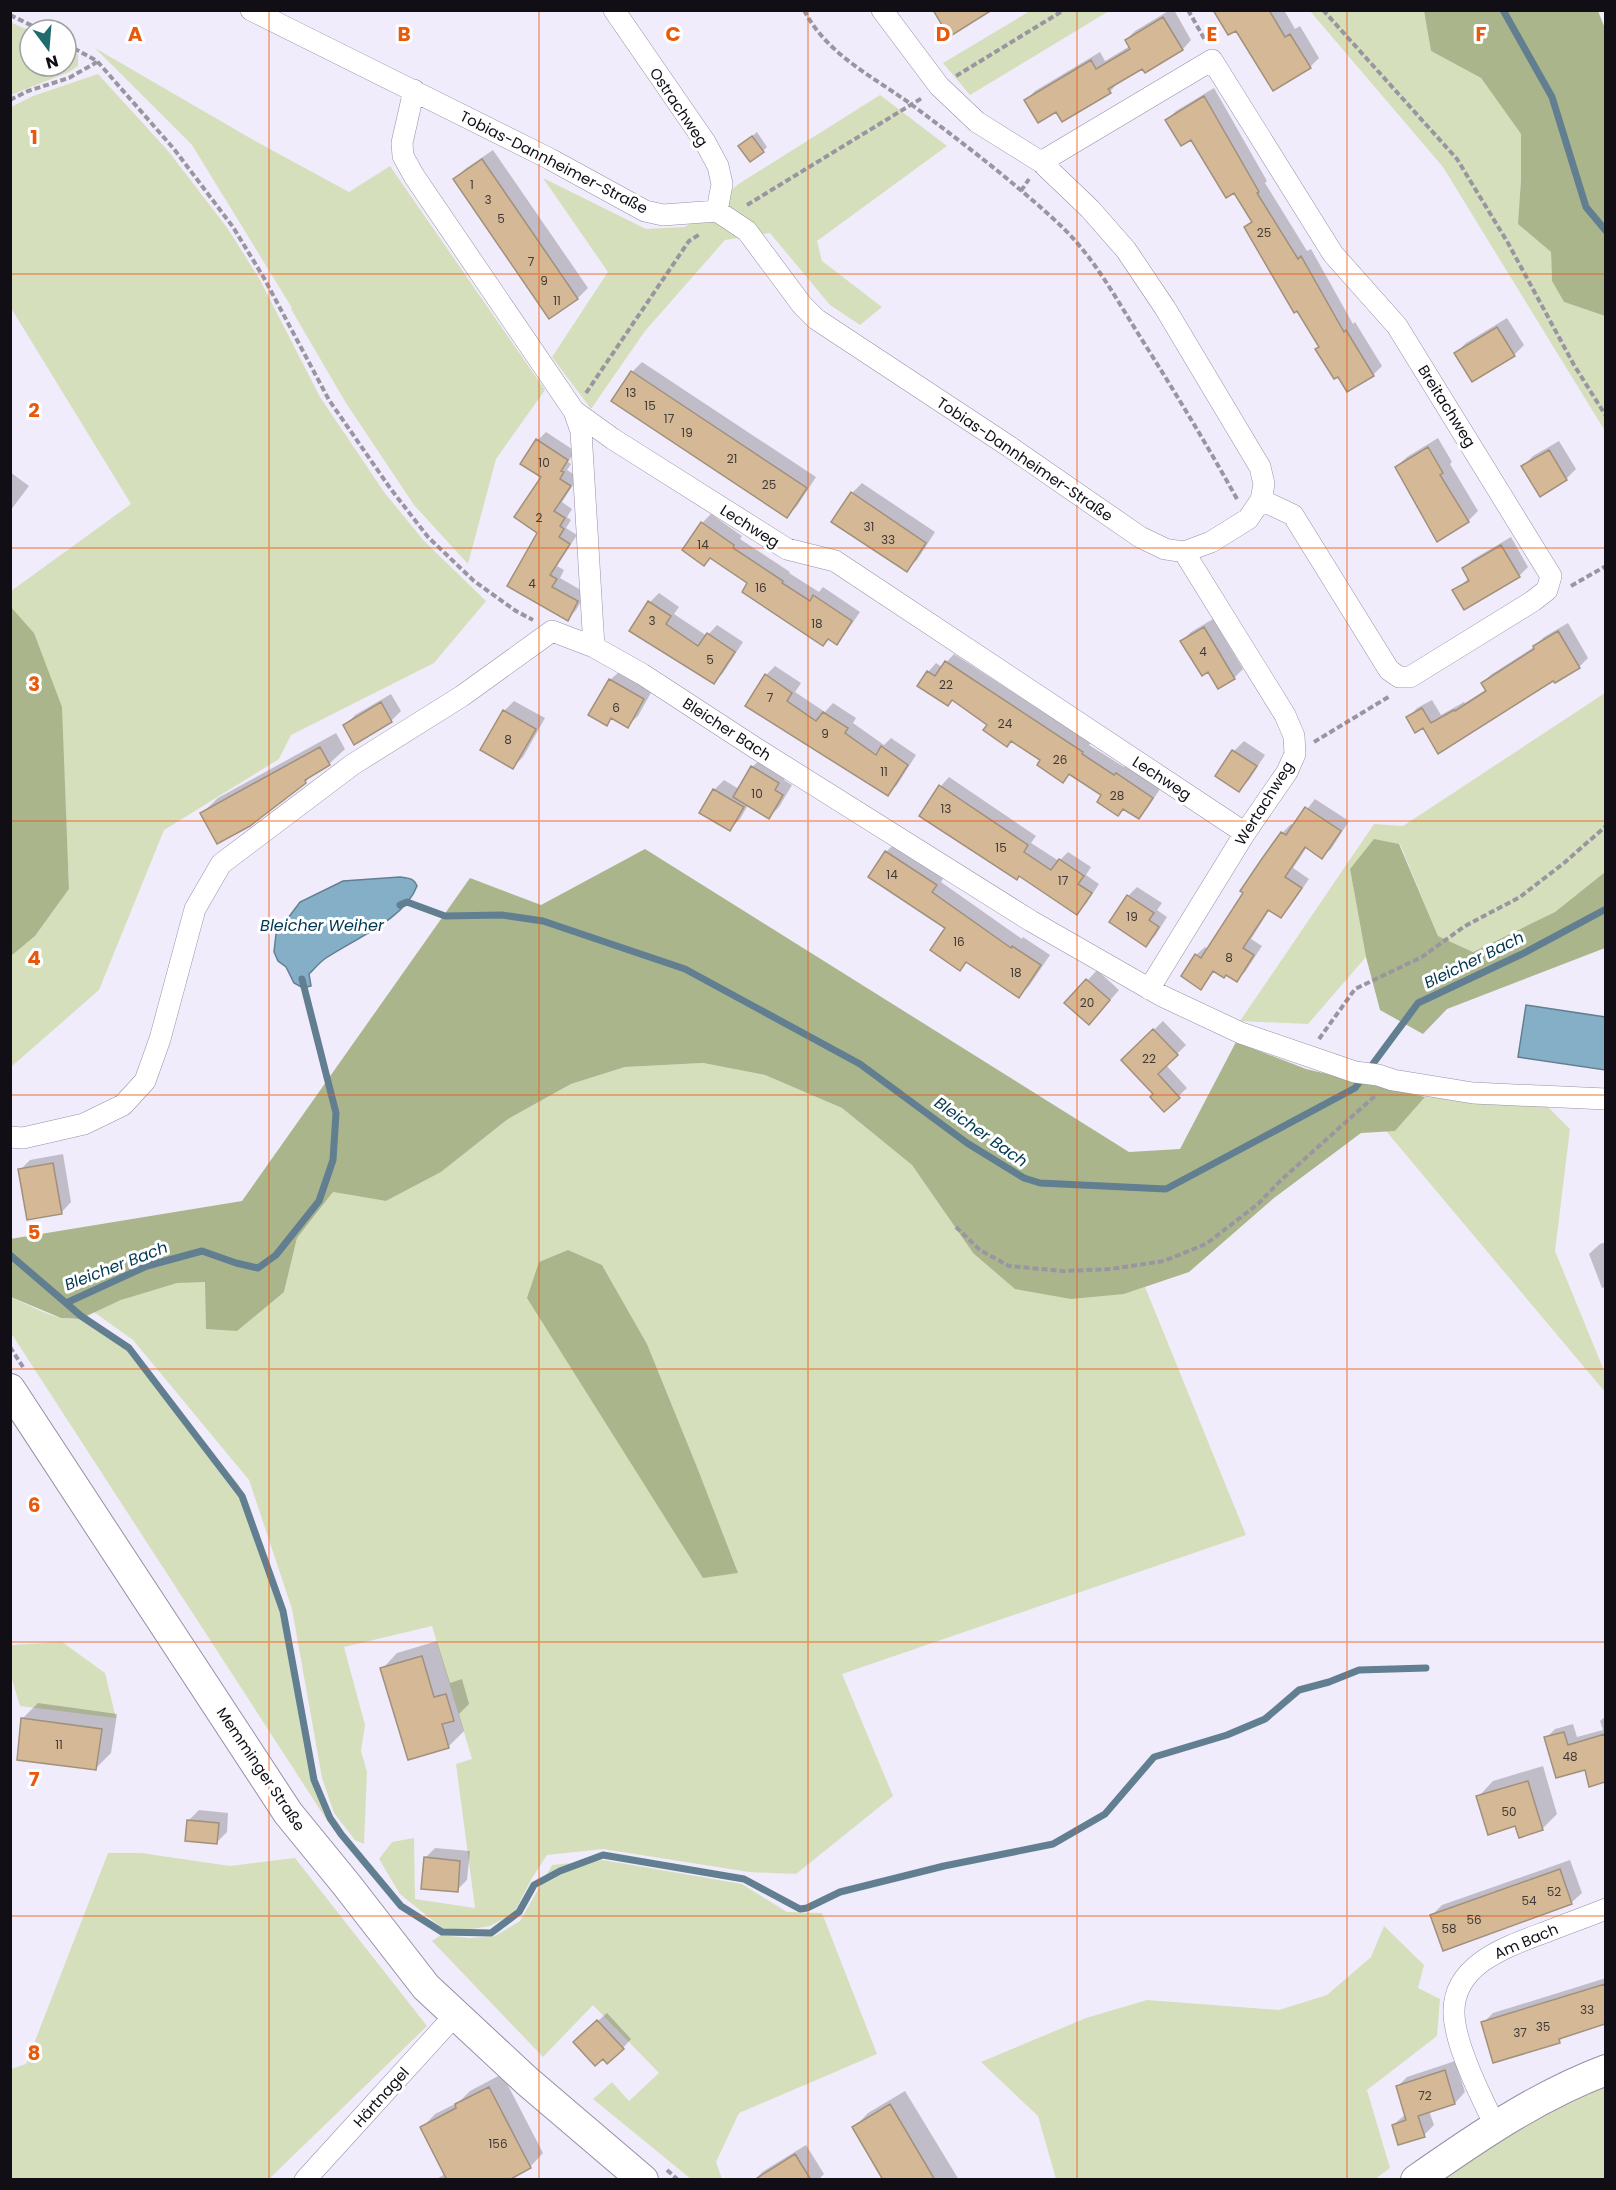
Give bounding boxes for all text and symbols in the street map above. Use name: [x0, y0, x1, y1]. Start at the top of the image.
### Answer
north arrow: [18, 18, 78, 78]
text: A: [128, 20, 143, 48]
text: B: [397, 20, 411, 48]
text: C: [665, 20, 681, 48]
text: D: [936, 20, 950, 48]
text: E: [1207, 20, 1217, 48]
text: F: [1476, 20, 1487, 48]
text: N: [43, 49, 61, 75]
street label: Ostrachweg: [645, 63, 713, 151]
street label: Tobias-Dannheimer-Straße: [456, 105, 652, 219]
text: 1: [30, 123, 38, 151]
house number: 1: [470, 176, 474, 193]
house number: 3: [484, 191, 492, 208]
house number: 5: [497, 210, 505, 227]
house number: 25: [1257, 224, 1271, 241]
house number: 7: [528, 253, 535, 270]
house number: 9: [540, 272, 548, 289]
house number: 11: [553, 292, 561, 309]
street label: Breitachweg: [1413, 361, 1481, 451]
house number: 13: [626, 384, 636, 401]
street label: Tobias-Dannheimer-Straße: [933, 392, 1117, 526]
text: 2: [28, 396, 40, 424]
house number: 15: [644, 397, 656, 414]
house number: 17: [664, 410, 675, 427]
house number: 19: [681, 424, 693, 441]
house number: 21: [727, 450, 737, 467]
house number: 10: [538, 454, 550, 471]
house number: 25: [762, 476, 776, 493]
street label: Lechweg: [716, 500, 784, 552]
house number: 2: [536, 509, 543, 526]
house number: 31: [864, 518, 874, 535]
house number: 33: [881, 531, 895, 548]
house number: 14: [697, 536, 709, 553]
house number: 4: [528, 575, 536, 592]
house number: 16: [755, 579, 767, 596]
house number: 3: [648, 612, 656, 629]
house number: 18: [811, 615, 823, 632]
house number: 4: [1199, 643, 1207, 660]
house number: 5: [706, 651, 714, 668]
text: 3: [28, 670, 40, 698]
house number: 22: [939, 676, 953, 693]
house number: 7: [767, 689, 774, 706]
street label: Bleicher Bach: [679, 693, 775, 765]
house number: 6: [612, 699, 620, 716]
house number: 24: [998, 715, 1013, 732]
house number: 9: [821, 725, 829, 742]
house number: 8: [504, 731, 512, 748]
house number: 26: [1053, 751, 1067, 768]
street label: Lechweg: [1129, 751, 1195, 805]
street label: Wertachweg: [1230, 757, 1298, 849]
house number: 11: [880, 763, 888, 780]
house number: 10: [751, 785, 763, 802]
house number: 28: [1110, 787, 1124, 804]
house number: 13: [941, 800, 951, 817]
house number: 15: [995, 839, 1007, 856]
house number: 14: [886, 866, 898, 883]
house number: 17: [1058, 872, 1069, 889]
house number: 19: [1126, 908, 1138, 925]
water label: Bleicher Weiher: [260, 914, 385, 937]
water label: Bleicher Bach: [1420, 926, 1528, 994]
house number: 16: [953, 933, 965, 950]
text: 4: [27, 944, 41, 972]
house number: 8: [1225, 949, 1233, 966]
house number: 18: [1010, 964, 1022, 981]
house number: 20: [1080, 994, 1094, 1011]
house number: 22: [1142, 1050, 1156, 1067]
water label: Bleicher Bach: [930, 1091, 1032, 1173]
text: 5: [28, 1218, 41, 1246]
water label: Bleicher Bach: [61, 1236, 171, 1296]
text: 6: [28, 1491, 40, 1519]
street label: Memminger Straße: [212, 1703, 310, 1835]
house number: 11: [55, 1736, 63, 1753]
house number: 48: [1562, 1748, 1578, 1765]
text: 7: [29, 1765, 40, 1793]
house number: 50: [1501, 1803, 1517, 1820]
house number: 52: [1547, 1883, 1561, 1900]
house number: 54: [1521, 1892, 1537, 1909]
house number: 56: [1466, 1911, 1482, 1928]
street label: Am Bach: [1491, 1918, 1561, 1964]
house number: 58: [1441, 1920, 1457, 1937]
house number: 33: [1580, 2001, 1594, 2018]
house number: 35: [1536, 2018, 1550, 2035]
house number: 37: [1513, 2024, 1527, 2041]
text: 8: [28, 2039, 40, 2067]
street label: Härtnagel: [348, 2062, 414, 2132]
house number: 72: [1418, 2087, 1432, 2104]
house number: 156: [489, 2135, 508, 2152]

